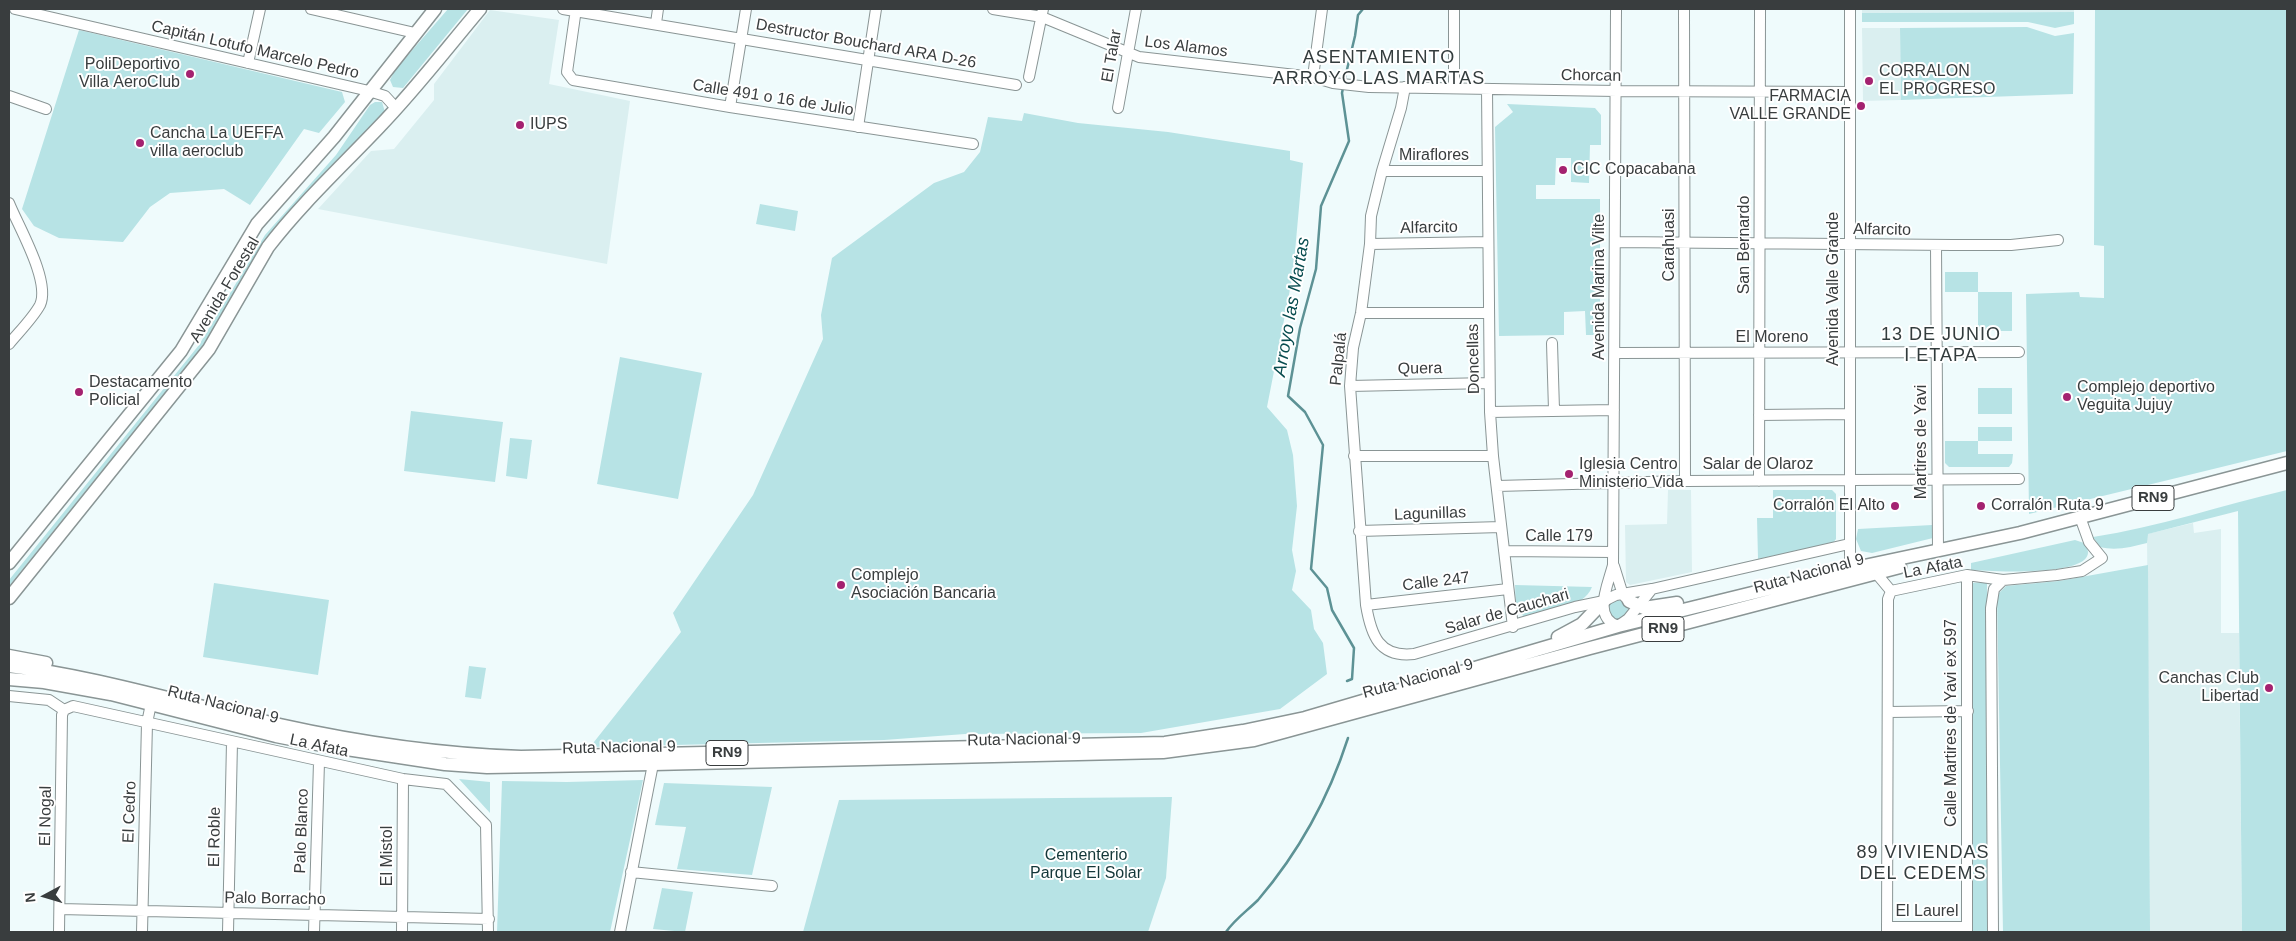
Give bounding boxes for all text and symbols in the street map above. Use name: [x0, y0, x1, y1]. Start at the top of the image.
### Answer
street label: Destructor Bouchard ARA D-26: [754, 15, 978, 73]
street label: Capitán Lotufo Marcelo Pedro: [149, 17, 361, 83]
street label: El Talar: [1098, 28, 1126, 84]
street label: Los Alamos: [1143, 32, 1229, 62]
district label: ASENTAMIENTO ARROYO LAS MARTAS: [1271, 47, 1487, 90]
place label: PoliDeportivo Villa AeroClub: [79, 55, 180, 93]
place label: CORRALON EL PROGRESO: [1879, 62, 1995, 100]
street label: Chorcan: [1561, 66, 1621, 86]
marker: PoliDeportivo Villa AeroClub: [184, 68, 196, 80]
marker: CORRALON EL PROGRESO: [1863, 75, 1875, 87]
street label: Calle 491 o 16 de Julio: [691, 76, 855, 120]
place label: FARMACIA VALLE GRANDE: [1729, 87, 1851, 125]
marker: FARMACIA VALLE GRANDE: [1855, 100, 1867, 112]
place label: IUPS: [530, 115, 567, 135]
marker: IUPS: [514, 119, 526, 131]
place label: Cancha La UEFFA villa aeroclub: [150, 124, 283, 162]
marker: Cancha La UEFFA villa aeroclub: [134, 137, 146, 149]
street label: Miraflores: [1399, 146, 1469, 166]
place label: CIC Copacabana: [1573, 160, 1696, 180]
marker: CIC Copacabana: [1557, 164, 1569, 176]
street label: San Bernardo: [1735, 196, 1755, 294]
street label: Carahuasi: [1660, 209, 1680, 281]
street label: Avenida Valle Grande: [1824, 212, 1844, 366]
street label: Avenida Marina Vilte: [1590, 214, 1610, 360]
street label: Alfarcito: [1400, 218, 1458, 238]
street label: Alfarcito: [1853, 220, 1911, 240]
street label: Avenida Forestal: [186, 234, 264, 346]
water label: Arroyo las Martas: [1269, 236, 1315, 378]
street label: Doncellas: [1464, 324, 1484, 394]
district label: 13 DE JUNIO I ETAPA: [1880, 324, 2002, 366]
street label: El Moreno: [1736, 328, 1808, 348]
street label: Palpalá: [1327, 331, 1351, 387]
street label: Quera: [1398, 359, 1442, 379]
place label: Destacamento Policial: [89, 373, 192, 411]
place label: Complejo deportivo Veguita Jujuy: [2077, 378, 2215, 416]
street label: Martires de Yavi: [1912, 385, 1932, 499]
marker: Destacamento Policial: [73, 386, 85, 398]
marker: Complejo deportivo Veguita Jujuy: [2061, 391, 2073, 403]
place label: Iglesia Centro Ministerio Vida: [1579, 455, 1684, 493]
street label: Salar de Olaroz: [1702, 455, 1814, 475]
marker: Iglesia Centro Ministerio Vida: [1563, 468, 1575, 480]
road number: RN9: [2132, 486, 2174, 510]
place label: Corralón El Alto: [1773, 496, 1885, 516]
place label: Corralón Ruta 9: [1991, 496, 2104, 516]
marker: Corralón El Alto: [1889, 500, 1901, 512]
marker: Corralón Ruta 9: [1975, 500, 1987, 512]
street label: Lagunillas: [1394, 503, 1466, 525]
street label: Calle 179: [1525, 527, 1593, 547]
street label: Ruta Nacional 9: [1752, 550, 1866, 598]
street label: La Afata: [1902, 553, 1964, 583]
place label: Complejo Asociación Bancaria: [851, 566, 996, 604]
street label: Calle 247: [1401, 568, 1471, 596]
marker: Complejo Asociación Bancaria: [835, 579, 847, 591]
street label: Salar de Cauchari: [1443, 585, 1571, 639]
road number: RN9: [1642, 616, 1684, 642]
street label: Calle Martires de Yavi ex 597: [1942, 619, 1962, 827]
street label: Ruta Nacional 9: [1361, 655, 1475, 703]
place label: Canchas Club Libertad: [2158, 669, 2259, 707]
street label: Ruta Nacional 9: [165, 682, 281, 728]
marker: Canchas Club Libertad: [2263, 682, 2275, 694]
street label: Ruta Nacional 9: [967, 729, 1081, 751]
street label: La Afata: [288, 730, 350, 762]
street label: Ruta Nacional 9: [562, 737, 676, 759]
road number: RN9: [706, 740, 748, 766]
street label: El Cedro: [119, 781, 141, 843]
street label: El Nogal: [36, 786, 56, 846]
street label: Palo Blanco: [291, 788, 313, 874]
street label: El Roble: [205, 807, 225, 867]
street label: El Mistol: [378, 826, 398, 886]
district label: 89 VIVIENDAS DEL CEDEMS: [1855, 842, 1991, 884]
park label: Cementerio Parque El Solar: [1030, 846, 1142, 884]
north arrow: [20, 871, 70, 921]
street label: Palo Borracho: [224, 889, 326, 909]
text: N: [22, 892, 39, 903]
street label: El Laurel: [1895, 902, 1959, 922]

